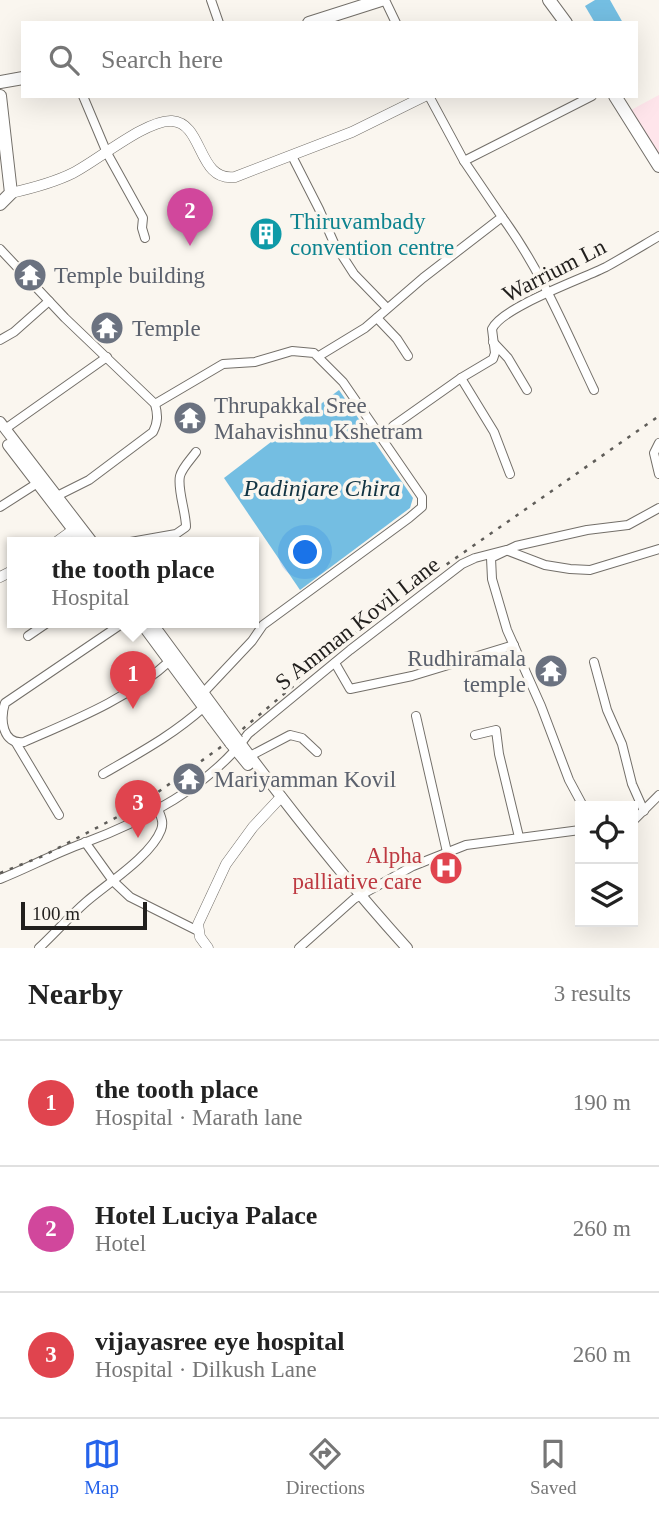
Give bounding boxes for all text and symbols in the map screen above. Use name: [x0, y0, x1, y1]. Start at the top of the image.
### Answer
search box: [21, 21, 638, 98]
icon: search: [45, 41, 83, 79]
text: Search here: [101, 45, 223, 74]
pin: 2: [167, 188, 213, 246]
place label: Thiruvambady convention centre: [290, 209, 454, 260]
building icon: Thiruvambady convention centre: [247, 215, 285, 253]
street label: Warrium Ln: [498, 234, 610, 307]
temple icon: Temple building: [11, 256, 49, 294]
place label: Temple building: [54, 263, 206, 288]
temple icon: Temple: [88, 309, 126, 347]
place label: Temple: [132, 316, 201, 341]
place label: Thrupakkal Sree Mahavishnu Kshetram: [214, 393, 423, 444]
temple icon: Thrupakkal Sree Mahavishnu Kshetram: [171, 399, 209, 437]
water label: Padinjare Chira: [242, 475, 401, 501]
your location: [288, 535, 322, 569]
popup: [7, 537, 259, 628]
street label: S Amman Kovil Lane: [270, 552, 444, 695]
text: the tooth place: [51, 555, 215, 584]
text: Hospital: [51, 585, 129, 610]
place label: Rudhiramala temple: [407, 646, 526, 697]
pin: 1: [110, 651, 156, 709]
temple icon: Rudhiramala temple: [532, 652, 570, 690]
temple icon: Mariyamman Kovil: [170, 760, 208, 798]
place label: Mariyamman Kovil: [214, 767, 396, 792]
pin: 3: [115, 780, 161, 838]
map controls: [575, 801, 638, 927]
button: locate: [575, 801, 638, 864]
place label: Alpha palliative care: [292, 843, 422, 894]
hospital icon: Alpha palliative care: [427, 849, 465, 887]
button: layers: [575, 864, 638, 927]
scale bar: [21, 899, 147, 931]
text: 100 m: [32, 903, 80, 924]
text: Nearby: [28, 977, 123, 1010]
text: 3 results: [554, 981, 631, 1006]
text: the tooth place: [95, 1075, 258, 1104]
text: 1: [45, 1090, 57, 1115]
text: 190 m: [573, 1090, 631, 1115]
text: Hospital · Marath lane: [95, 1105, 303, 1130]
text: Hotel Luciya Palace: [95, 1201, 317, 1230]
text: 2: [45, 1216, 57, 1241]
text: 260 m: [573, 1216, 631, 1241]
text: Hotel: [95, 1231, 146, 1256]
text: vijayasree eye hospital: [95, 1327, 344, 1356]
text: 3: [45, 1342, 57, 1367]
text: 260 m: [573, 1342, 631, 1367]
text: Hospital · Dilkush Lane: [95, 1357, 317, 1382]
tab: Map: [83, 1435, 121, 1499]
tab: Directions: [286, 1435, 365, 1499]
tab: Saved: [530, 1435, 576, 1499]

